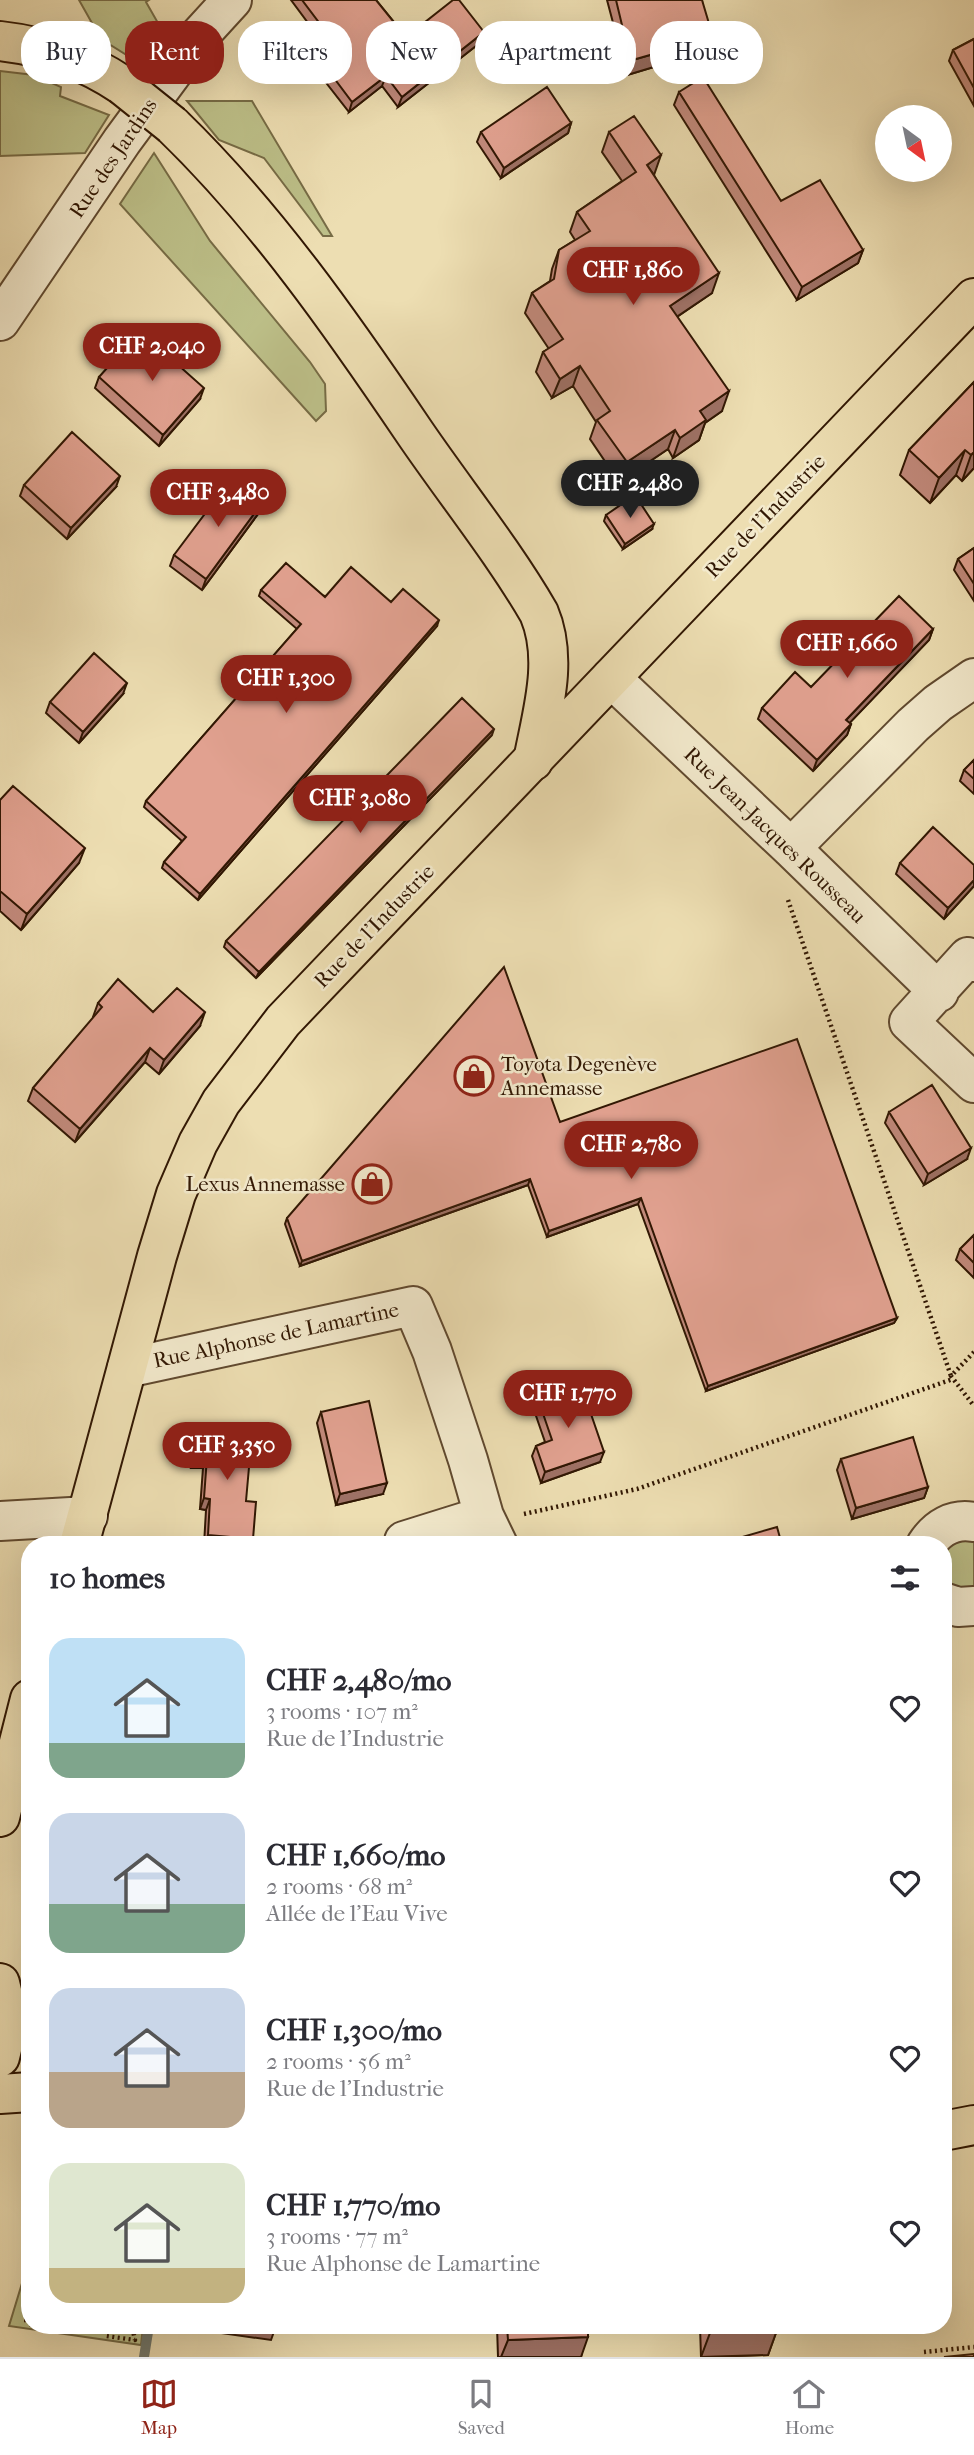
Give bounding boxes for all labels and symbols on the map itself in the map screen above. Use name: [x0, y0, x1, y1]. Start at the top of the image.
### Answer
street label: Rue des Jardins: [64, 93, 162, 222]
north arrow: [875, 105, 952, 182]
pin: CHF 1,860: [553, 247, 713, 307]
pin: CHF 2,040: [72, 324, 232, 383]
street label: Rue de l'Industrie: [700, 449, 830, 583]
pin: CHF 2,480: [550, 461, 710, 520]
pin: CHF 3,480: [138, 470, 298, 529]
pin: CHF 1,660: [767, 620, 927, 680]
pin: CHF 1,300: [206, 656, 366, 715]
street label: Rue Jean-Jacques Rousseau: [679, 742, 871, 928]
pin: CHF 3,080: [280, 776, 440, 835]
street label: Rue de l'Industrie: [309, 859, 439, 993]
place label: Toyota Degenève Annemasse: [500, 1052, 657, 1100]
shop icon: Toyota Degenève Annemasse: [453, 1055, 495, 1097]
pin: CHF 2,780: [551, 1122, 711, 1181]
shop icon: Lexus Annemasse: [351, 1163, 393, 1205]
place label: Lexus Annemasse: [186, 1172, 345, 1196]
street label: Rue Alphonse de Lamartine: [151, 1297, 401, 1373]
pin: CHF 1,770: [488, 1370, 648, 1430]
pin: CHF 3,350: [147, 1422, 307, 1482]

